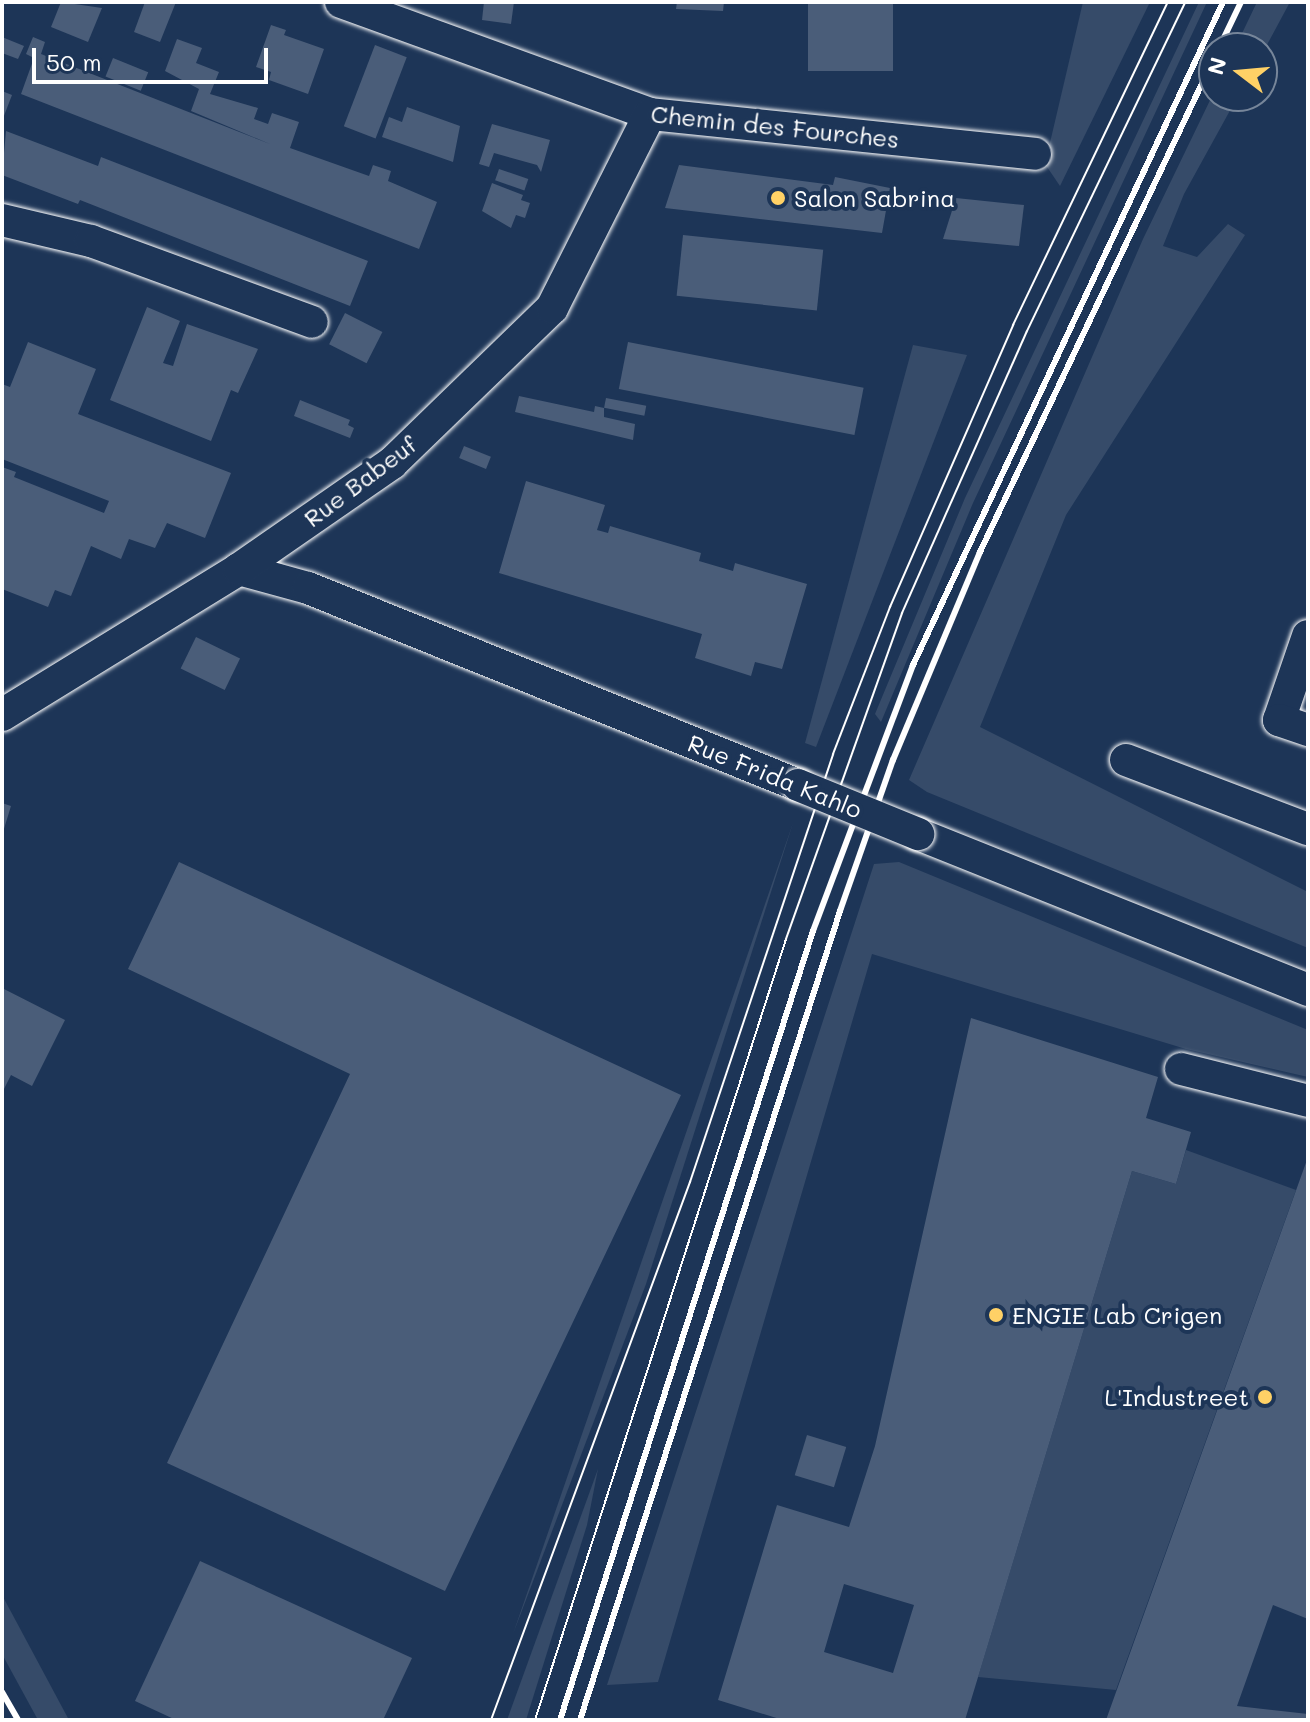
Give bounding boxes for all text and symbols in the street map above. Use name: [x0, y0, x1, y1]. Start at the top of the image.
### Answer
scale bar: [36, 32, 272, 82]
north arrow: [1198, 32, 1278, 112]
text: 50 m: [46, 46, 102, 77]
text: N: [1200, 54, 1233, 78]
street label: Chemin des Fourches: [649, 99, 901, 153]
place label: Salon Sabrina: [794, 184, 955, 212]
marker: Salon Sabrina: [769, 189, 787, 207]
street label: Rue Babeuf: [298, 429, 422, 533]
street label: Rue Frida Kahlo: [684, 728, 866, 824]
place label: ENGIE Lab Crigen: [1012, 1301, 1222, 1329]
marker: ENGIE Lab Crigen: [987, 1306, 1005, 1324]
place label: L'Industreet: [1104, 1383, 1249, 1411]
marker: L'Industreet: [1256, 1388, 1274, 1406]

